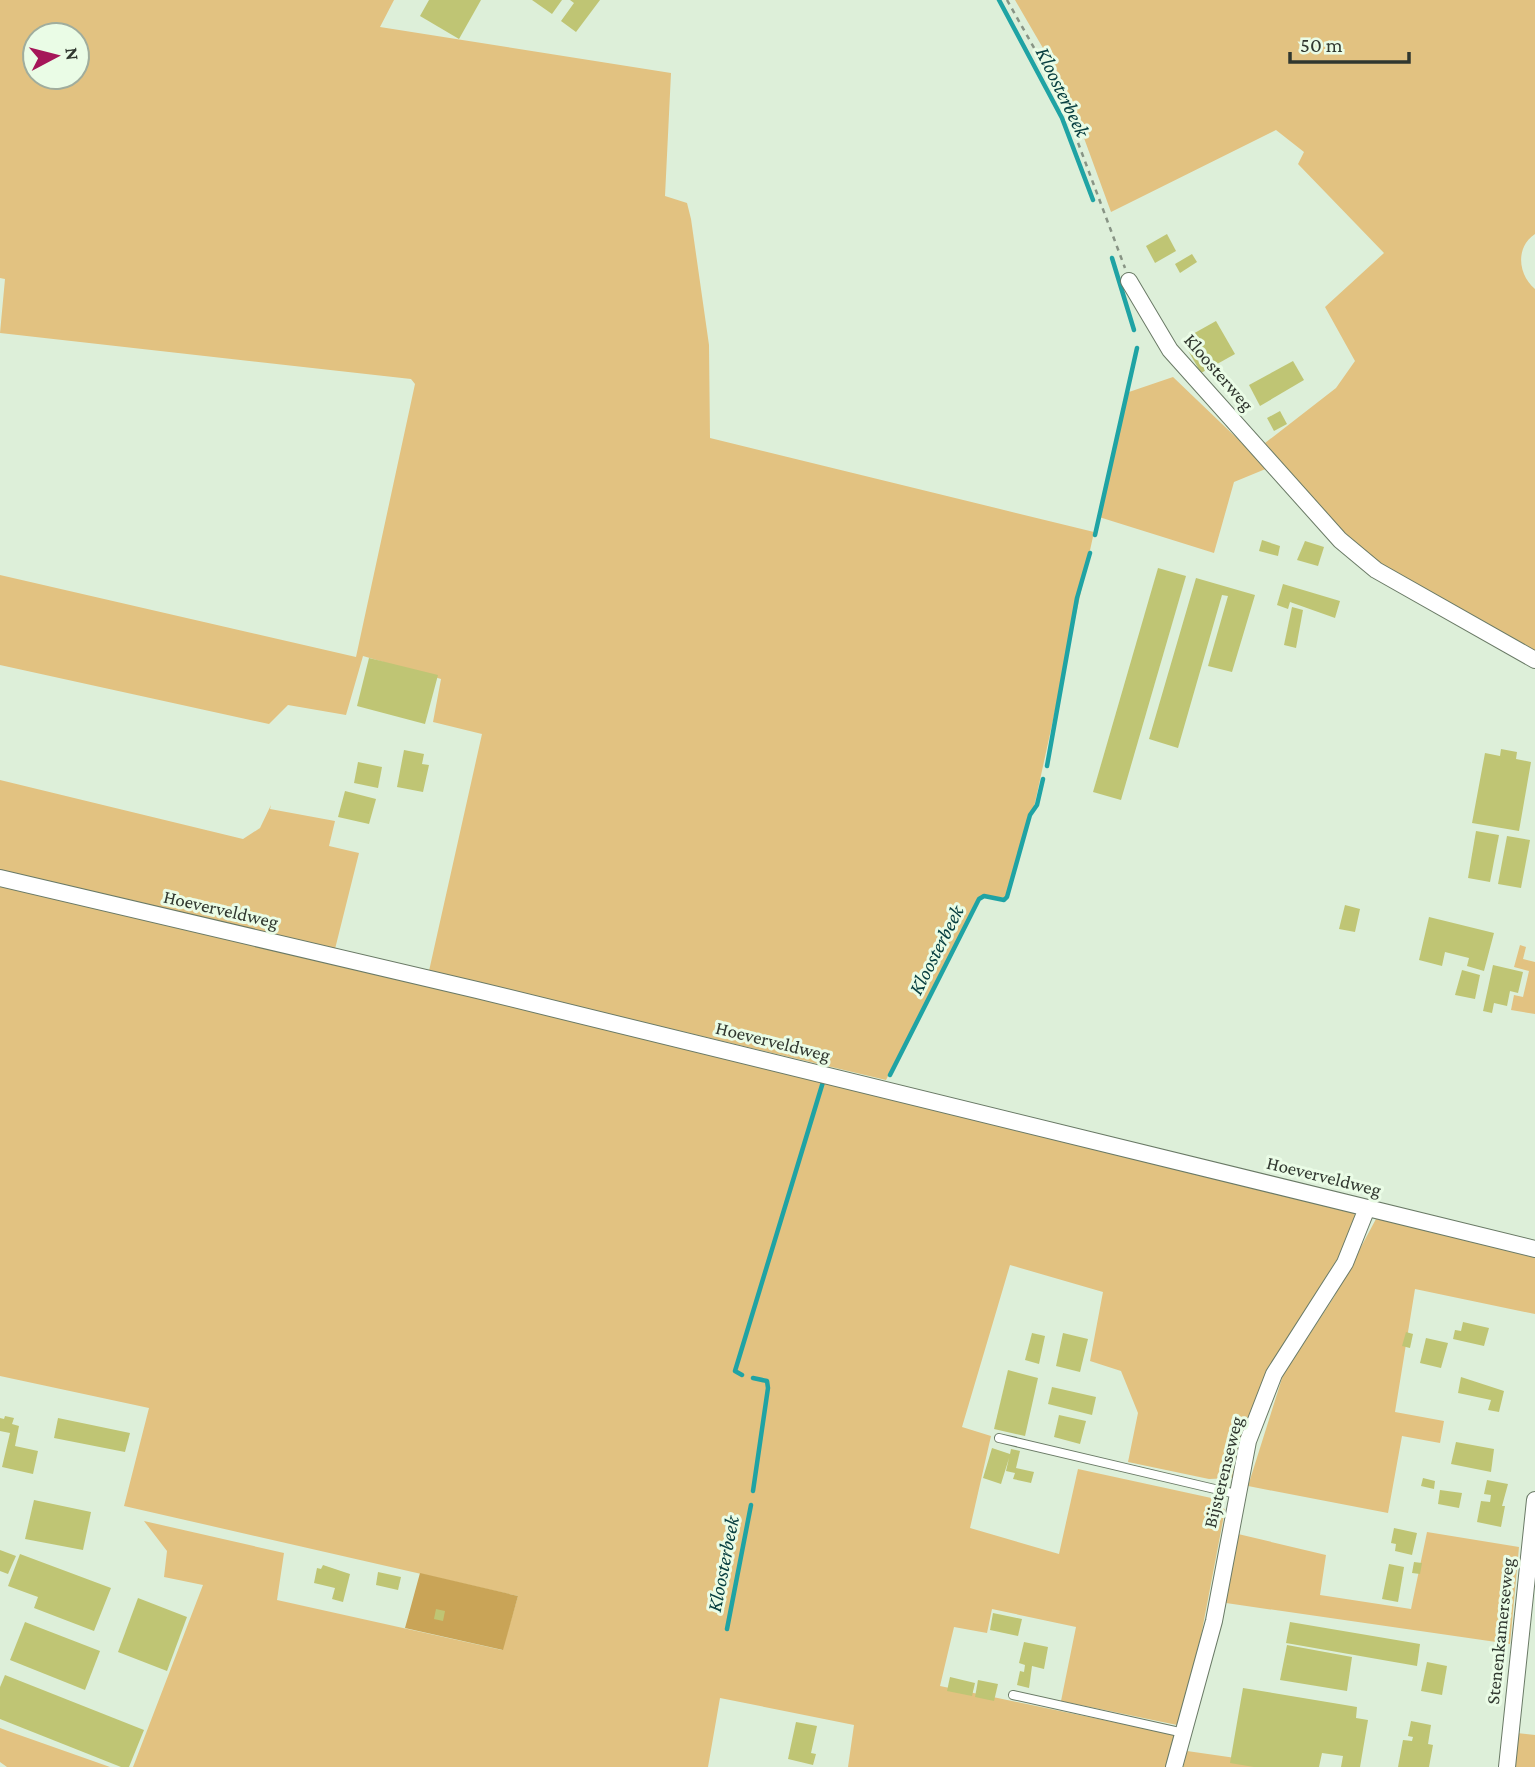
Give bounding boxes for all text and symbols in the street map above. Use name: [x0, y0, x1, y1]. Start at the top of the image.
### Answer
north arrow: [21, 21, 91, 91]
scale bar: [1290, 21, 1409, 65]
text: 50 m: [1300, 33, 1343, 57]
water label: Kloosterbeek: [1031, 43, 1095, 142]
text: N: [61, 46, 84, 62]
street label: Kloosterweg: [1180, 329, 1258, 415]
street label: Hoeverveldweg: [162, 886, 280, 932]
water label: Kloosterbeek: [903, 900, 969, 999]
street label: Hoeverveldweg: [714, 1017, 832, 1065]
street label: Hoeverveldweg: [1265, 1152, 1383, 1200]
street label: Bijsterenseweg: [1199, 1414, 1248, 1530]
water label: Kloosterbeek: [702, 1513, 744, 1614]
street label: Stenenkamerseweg: [1482, 1557, 1518, 1705]

